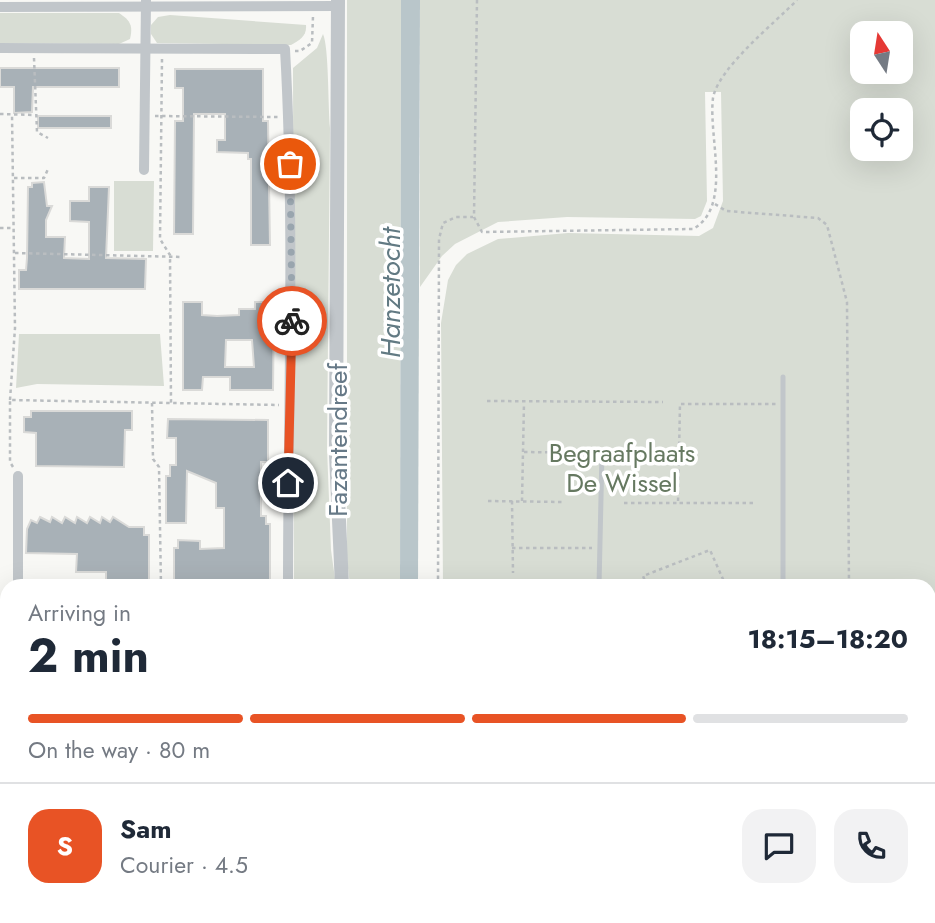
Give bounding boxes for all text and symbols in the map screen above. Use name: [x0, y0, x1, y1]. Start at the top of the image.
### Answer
north arrow: [850, 21, 914, 84]
map controls: [850, 21, 913, 161]
button: locate: [850, 98, 913, 161]
pin: [260, 134, 320, 194]
icon: bag: [271, 145, 309, 183]
water label: Hanzetocht: [370, 226, 411, 358]
courier: [257, 286, 327, 356]
icon: bike: [273, 302, 311, 340]
street label: Fazantendreef: [319, 363, 357, 517]
park label: Begraafplaats De Wissel: [549, 434, 695, 502]
pin: [258, 453, 318, 513]
icon: home: [269, 464, 307, 502]
text: Arriving in: [28, 596, 131, 630]
text: 18:15–18:20: [748, 620, 908, 658]
text: 2 min: [28, 623, 149, 689]
text: On the way · 80 m: [28, 733, 210, 767]
button: chat: [742, 809, 816, 883]
button: phone: [834, 809, 908, 883]
text: Sam: [120, 810, 172, 848]
text: S: [57, 827, 73, 865]
text: Courier · 4.5: [120, 848, 248, 882]

